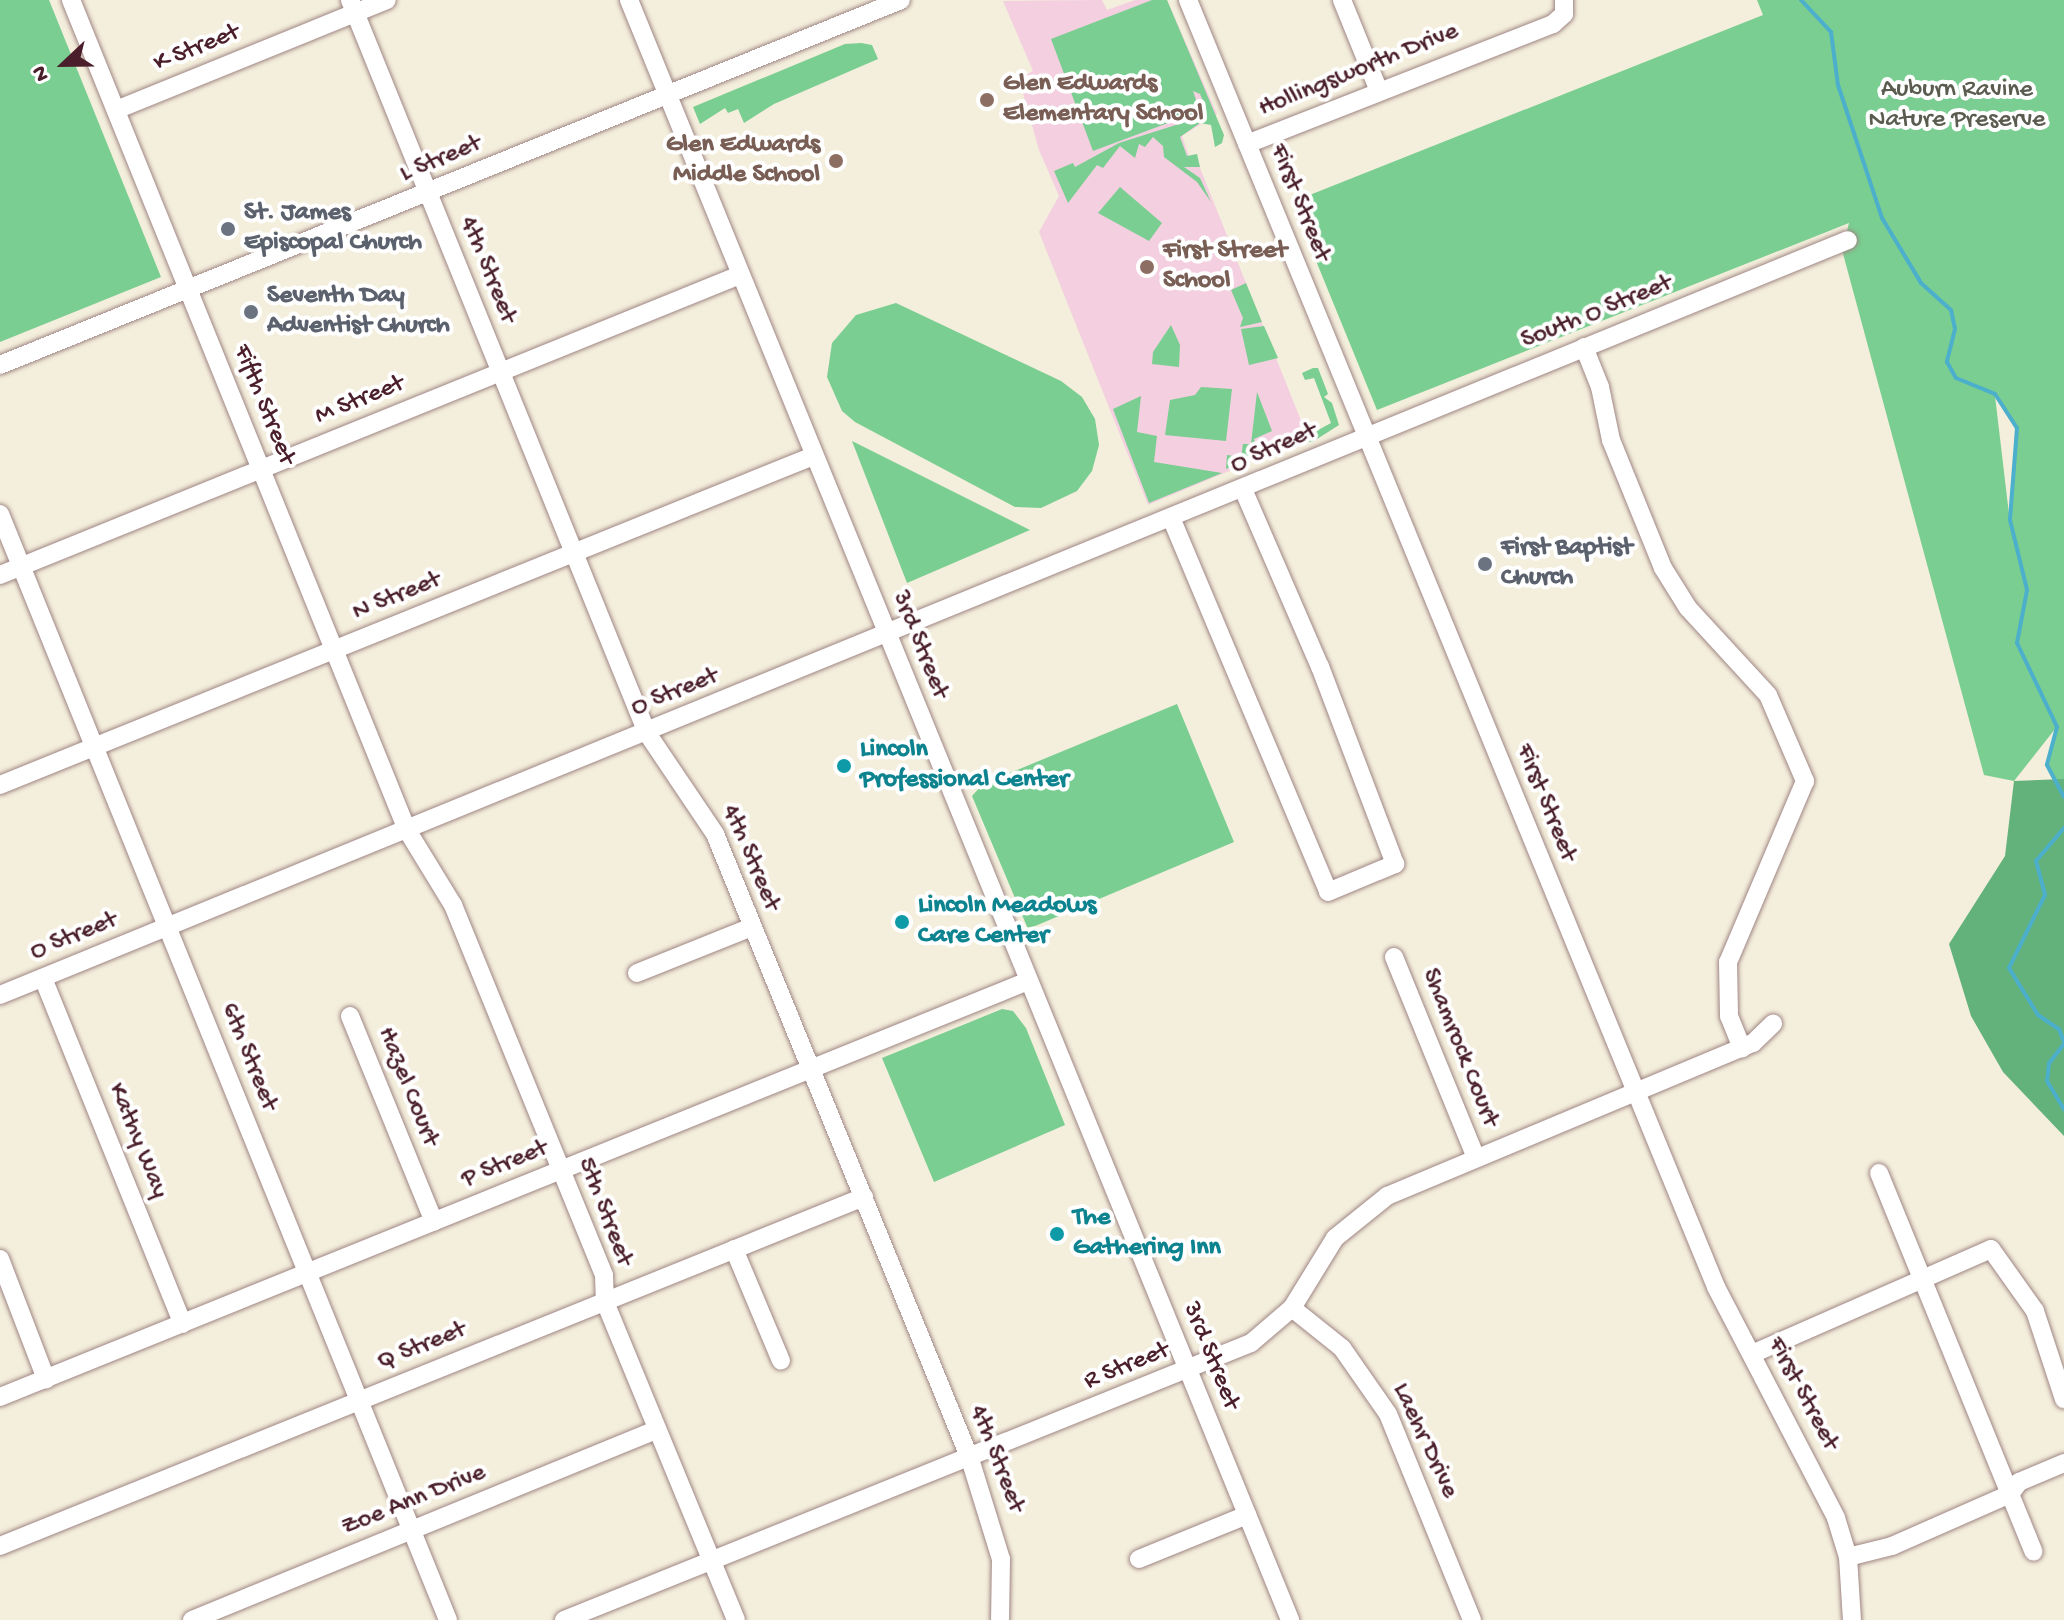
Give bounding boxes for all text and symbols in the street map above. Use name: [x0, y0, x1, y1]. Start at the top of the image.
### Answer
street label: Hollingsworth Drive: [1255, 17, 1463, 125]
street label: K Street: [150, 18, 244, 80]
north arrow: [24, 24, 104, 104]
text: N: [27, 61, 56, 85]
place label: Glen Edwards Elementary School: [1003, 69, 1203, 130]
park label: Auburn Ravine Nature Preserve: [1868, 75, 2046, 136]
marker: Glen Edwards Elementary School: [978, 91, 996, 109]
street label: L Street: [396, 129, 486, 191]
place label: Glen Edwards Middle School: [666, 130, 820, 192]
street label: First Street: [1261, 140, 1337, 266]
marker: Glen Edwards Middle School: [827, 152, 845, 170]
place label: St. James Episcopal Church: [244, 198, 422, 260]
street label: 4th Street: [451, 212, 523, 328]
marker: St. James Episcopal Church: [219, 220, 237, 238]
place label: First Street School: [1163, 236, 1287, 298]
marker: First Street School: [1138, 258, 1156, 276]
street label: South O Street: [1517, 269, 1677, 357]
place label: Seventh Day Adventist Church: [267, 281, 450, 342]
marker: Seventh Day Adventist Church: [242, 303, 260, 321]
street label: Fifth Street: [225, 340, 301, 470]
street label: M Street: [311, 369, 409, 433]
street label: O Street: [1226, 416, 1322, 482]
place label: First Baptist Church: [1501, 533, 1632, 594]
marker: First Baptist Church: [1476, 555, 1494, 573]
street label: N Street: [348, 565, 446, 629]
street label: 3rd Street: [883, 587, 955, 703]
street label: O Street: [627, 661, 723, 725]
place label: Lincoln Professional Center: [860, 735, 1068, 796]
street label: First Street: [1507, 740, 1583, 866]
marker: Lincoln Professional Center: [835, 757, 853, 775]
street label: 4th Street: [714, 800, 786, 916]
place label: Lincoln Meadows Care Center: [918, 891, 1096, 952]
street label: O Street: [26, 905, 122, 969]
marker: Lincoln Meadows Care Center: [893, 913, 911, 931]
street label: Shamrock Court: [1413, 964, 1505, 1132]
street label: 6th Street: [212, 999, 284, 1115]
street label: Hazel Court: [369, 1023, 445, 1151]
street label: Kathy Way: [100, 1079, 174, 1203]
street label: P Street: [458, 1134, 552, 1196]
street label: 5th Street: [569, 1153, 639, 1271]
place label: The Gathering Inn: [1073, 1203, 1221, 1264]
marker: The Gathering Inn: [1048, 1225, 1066, 1243]
street label: 3rd Street: [1174, 1298, 1246, 1414]
street label: Q Street: [373, 1315, 471, 1379]
street label: First Street: [1759, 1332, 1845, 1456]
street label: R Street: [1080, 1336, 1174, 1398]
street label: Laehr Drive: [1384, 1379, 1464, 1503]
street label: 4th Street: [961, 1401, 1031, 1517]
street label: Zoe Ann Drive: [337, 1458, 491, 1544]

